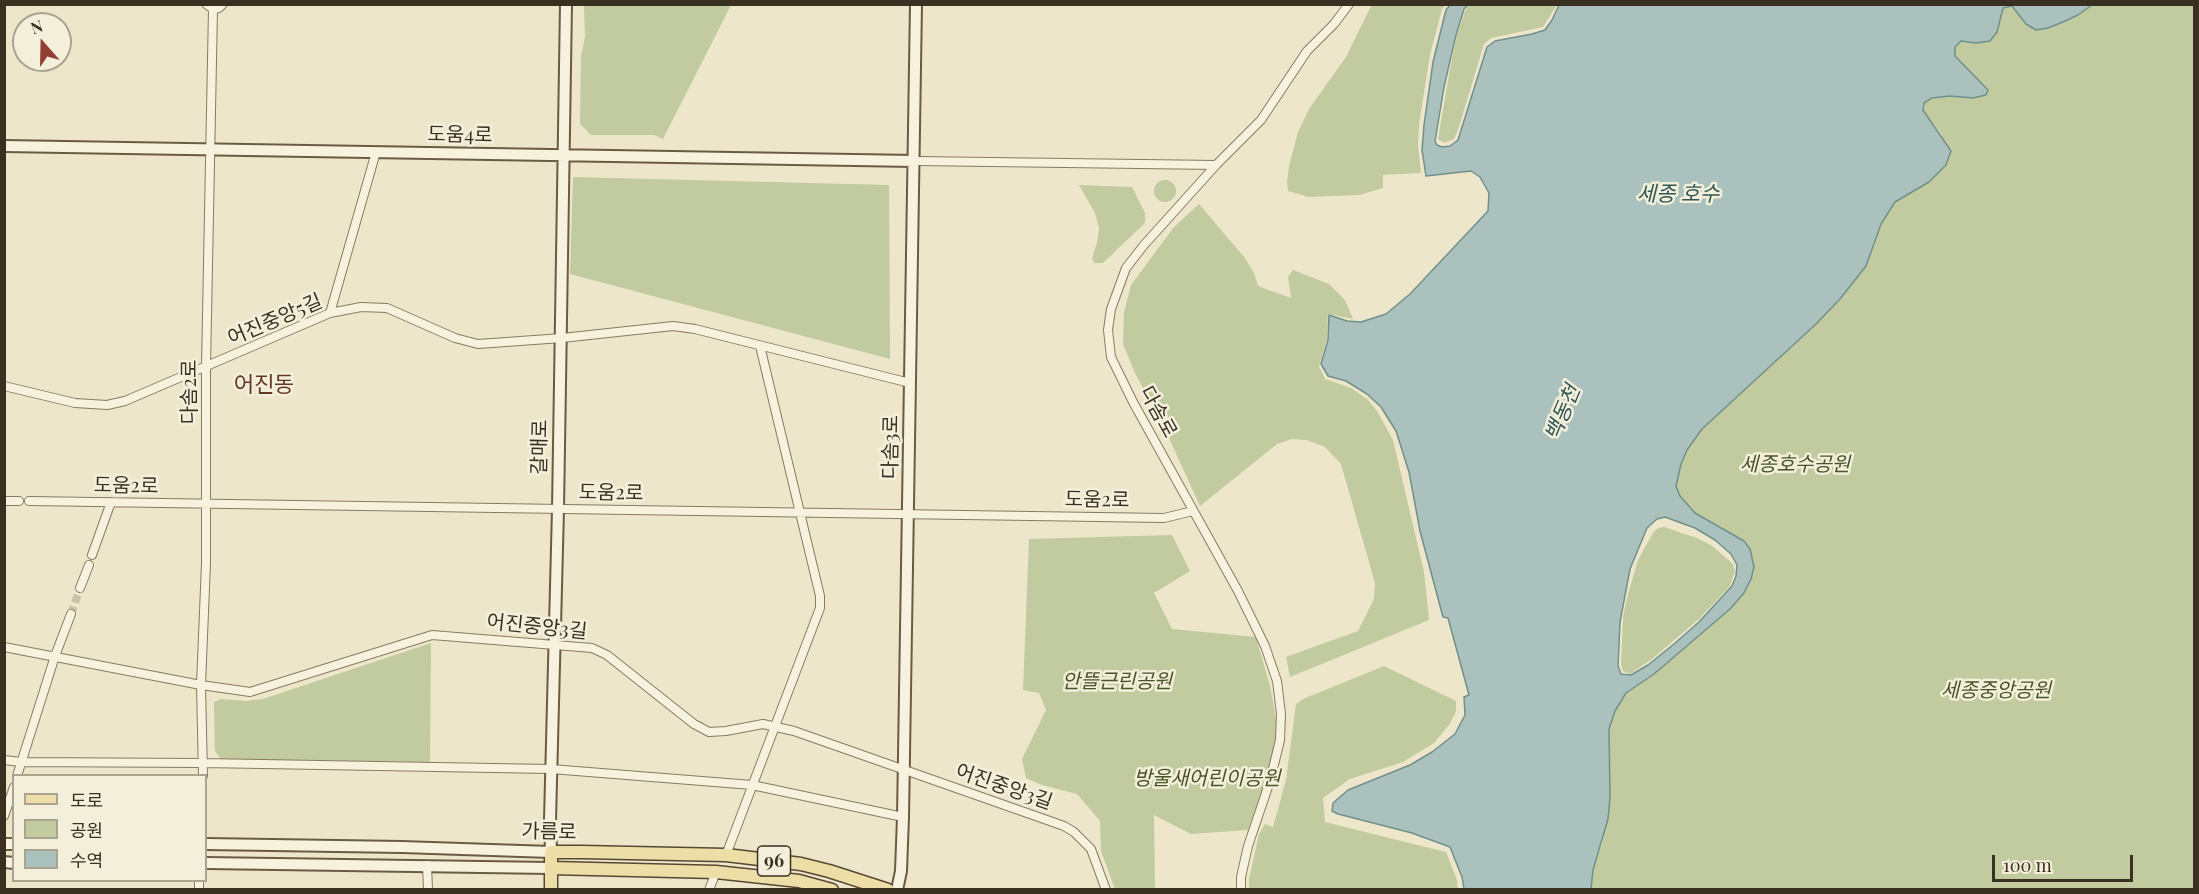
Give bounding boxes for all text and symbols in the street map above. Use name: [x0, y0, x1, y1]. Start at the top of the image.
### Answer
north arrow: [12, 12, 72, 72]
text: N: [27, 15, 45, 38]
street label: 도움4로: [427, 122, 493, 148]
water label: 세종 호수: [1637, 181, 1719, 207]
street label: 어진중앙5길: [224, 289, 326, 351]
street label: 다솜2로: [178, 360, 202, 424]
district label: 어진동: [234, 372, 294, 398]
water label: 백동천: [1540, 381, 1586, 445]
street label: 다솜로: [1134, 382, 1182, 442]
street label: 다솜3로: [878, 415, 904, 479]
street label: 갈매로: [528, 419, 552, 475]
park label: 세종호수공원: [1740, 453, 1850, 477]
street label: 도움2로: [93, 473, 159, 499]
street label: 도움2로: [578, 480, 644, 506]
street label: 도움2로: [1064, 487, 1130, 513]
street label: 어진중앙3길: [486, 610, 588, 644]
park label: 안뜰근린공원: [1062, 670, 1172, 694]
park label: 세종중앙공원: [1941, 679, 2051, 703]
street label: 어진중앙3길: [952, 759, 1056, 815]
park label: 방울새어린이공원: [1133, 767, 1281, 791]
legend: [12, 774, 207, 882]
text: 도로: [70, 788, 103, 812]
text: 공원: [70, 818, 103, 842]
street label: 가름로: [521, 820, 577, 844]
scale bar: [1995, 843, 2136, 881]
road number: 96: [758, 846, 790, 876]
text: 수역: [70, 848, 103, 872]
text: 100 m: [2003, 853, 2052, 877]

